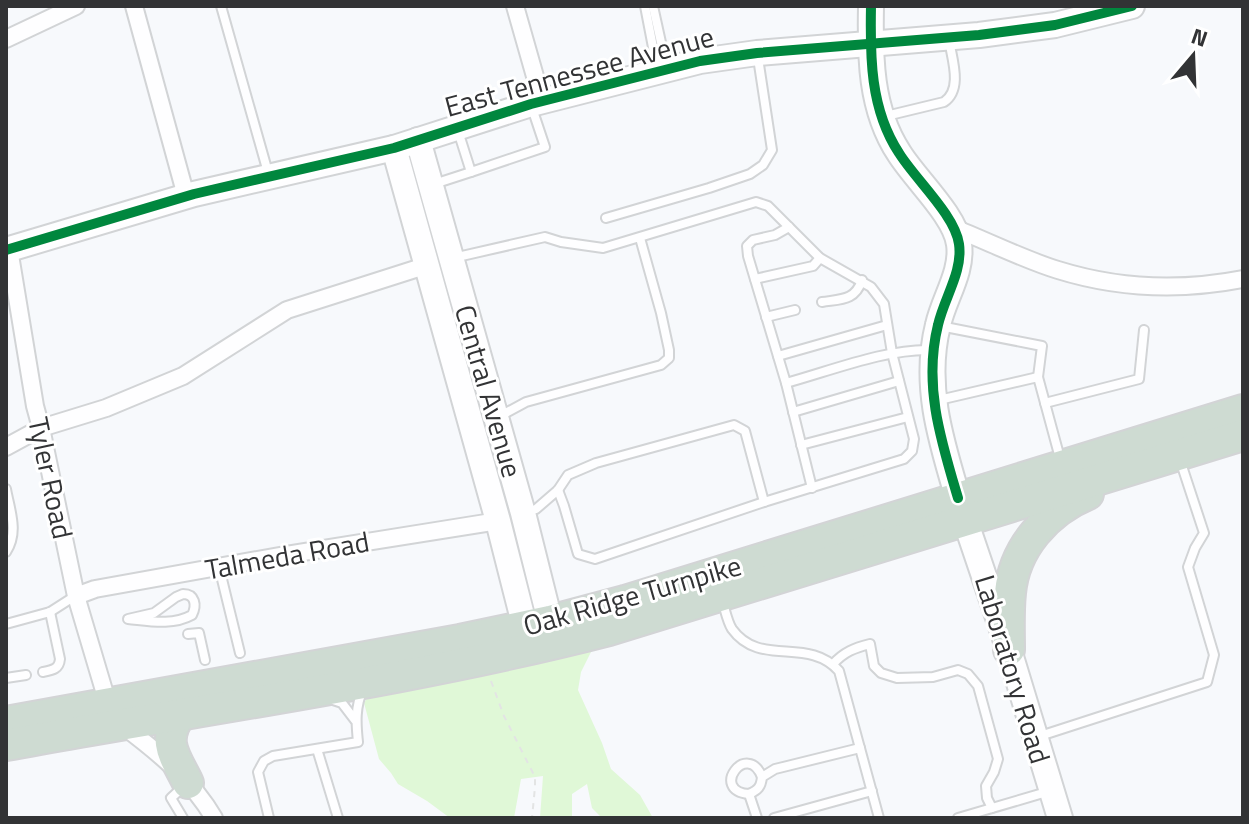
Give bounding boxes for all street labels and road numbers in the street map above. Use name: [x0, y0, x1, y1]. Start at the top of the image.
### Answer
street label: East Tennessee Avenue: [440, 14, 718, 128]
street label: Central Avenue: [444, 300, 534, 482]
street label: Tyler Road: [17, 413, 85, 543]
street label: Talmeda Road: [202, 519, 372, 591]
street label: Oak Ridge Turnpike: [518, 543, 746, 647]
street label: Laboratory Road: [964, 569, 1062, 769]

